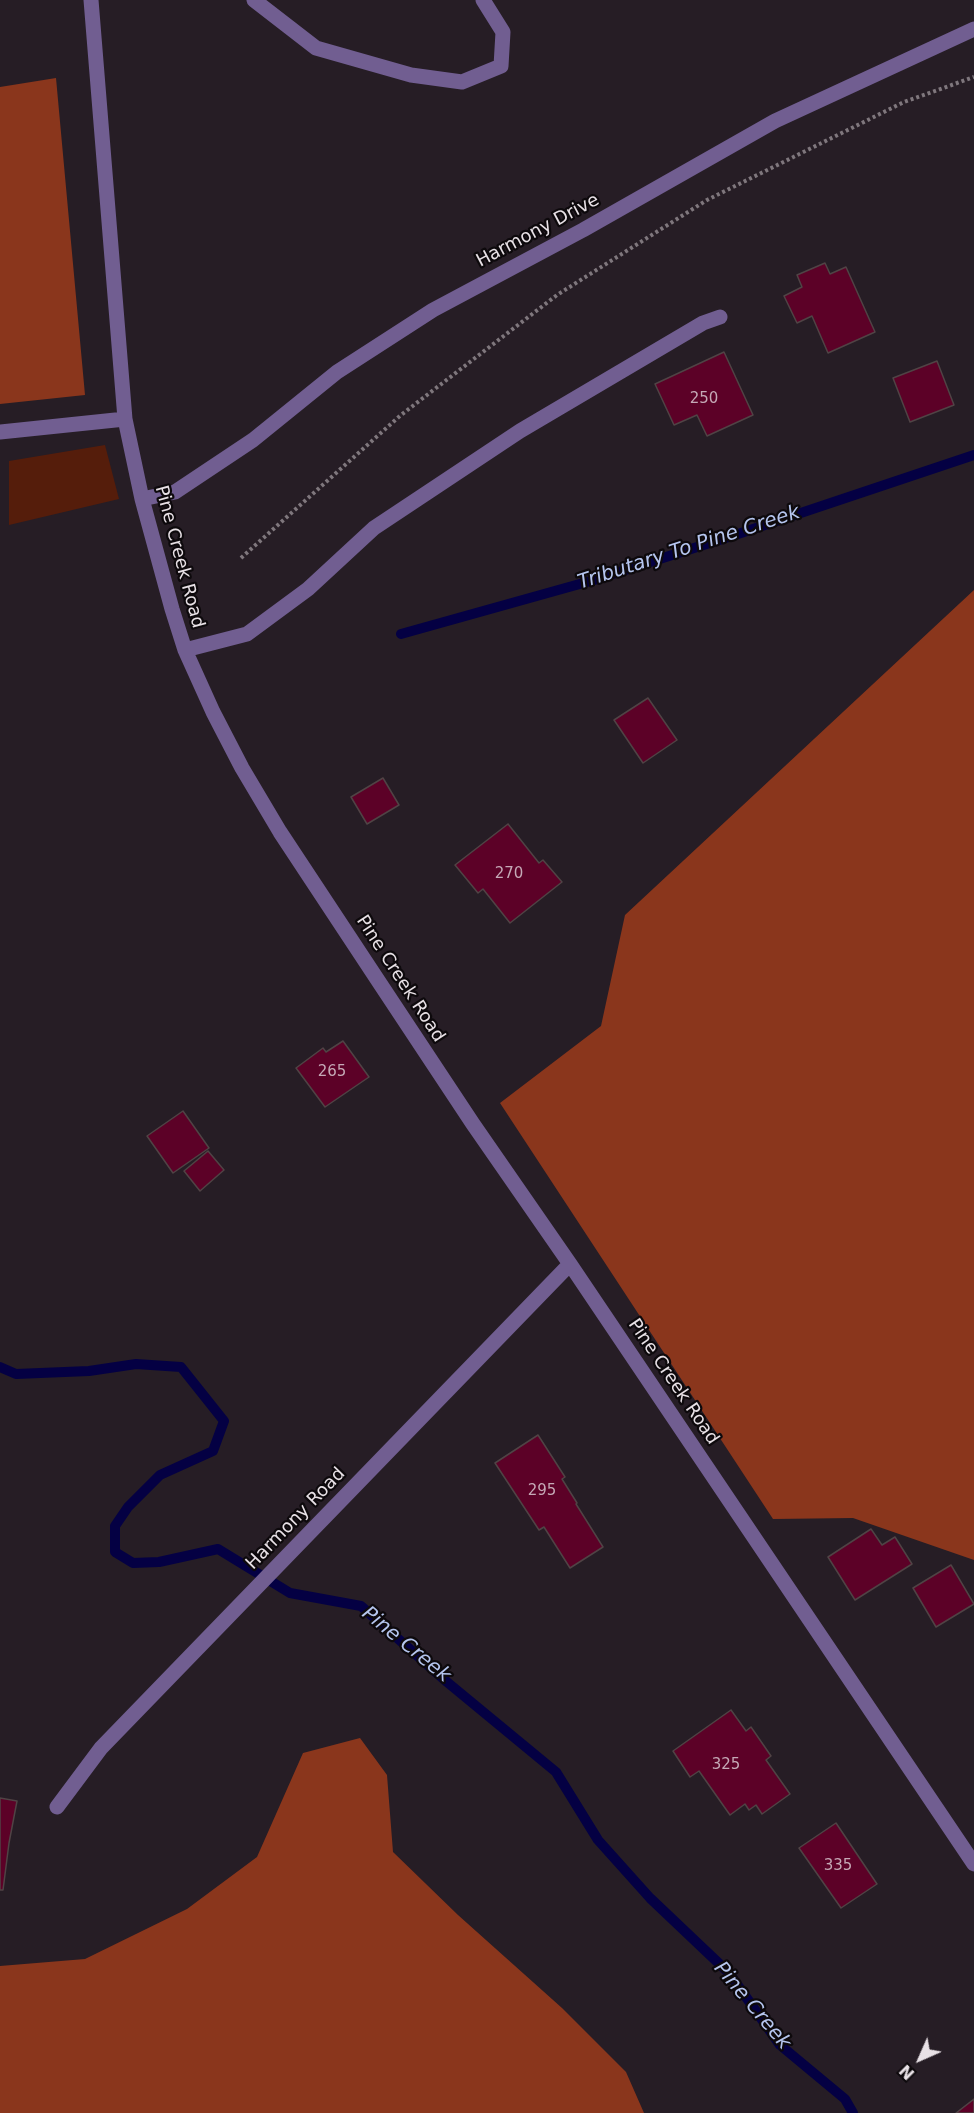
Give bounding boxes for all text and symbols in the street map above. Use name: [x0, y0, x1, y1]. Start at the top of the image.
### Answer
street label: Harmony Drive: [473, 190, 603, 272]
house number: 250: [690, 390, 718, 408]
street label: Pine Creek Road: [150, 483, 208, 631]
water label: Tributary To Pine Creek: [575, 501, 803, 595]
house number: 270: [495, 865, 523, 883]
street label: Pine Creek Road: [351, 912, 449, 1046]
house number: 265: [318, 1063, 346, 1081]
street label: Pine Creek Road: [623, 1315, 723, 1449]
street label: Harmony Road: [242, 1464, 350, 1574]
house number: 295: [528, 1482, 556, 1500]
water label: Pine Creek: [357, 1602, 455, 1688]
house number: 325: [712, 1756, 740, 1774]
house number: 335: [824, 1857, 852, 1875]
water label: Pine Creek: [708, 1957, 796, 2055]
north arrow: [890, 2029, 950, 2089]
text: N: [895, 2061, 918, 2084]

